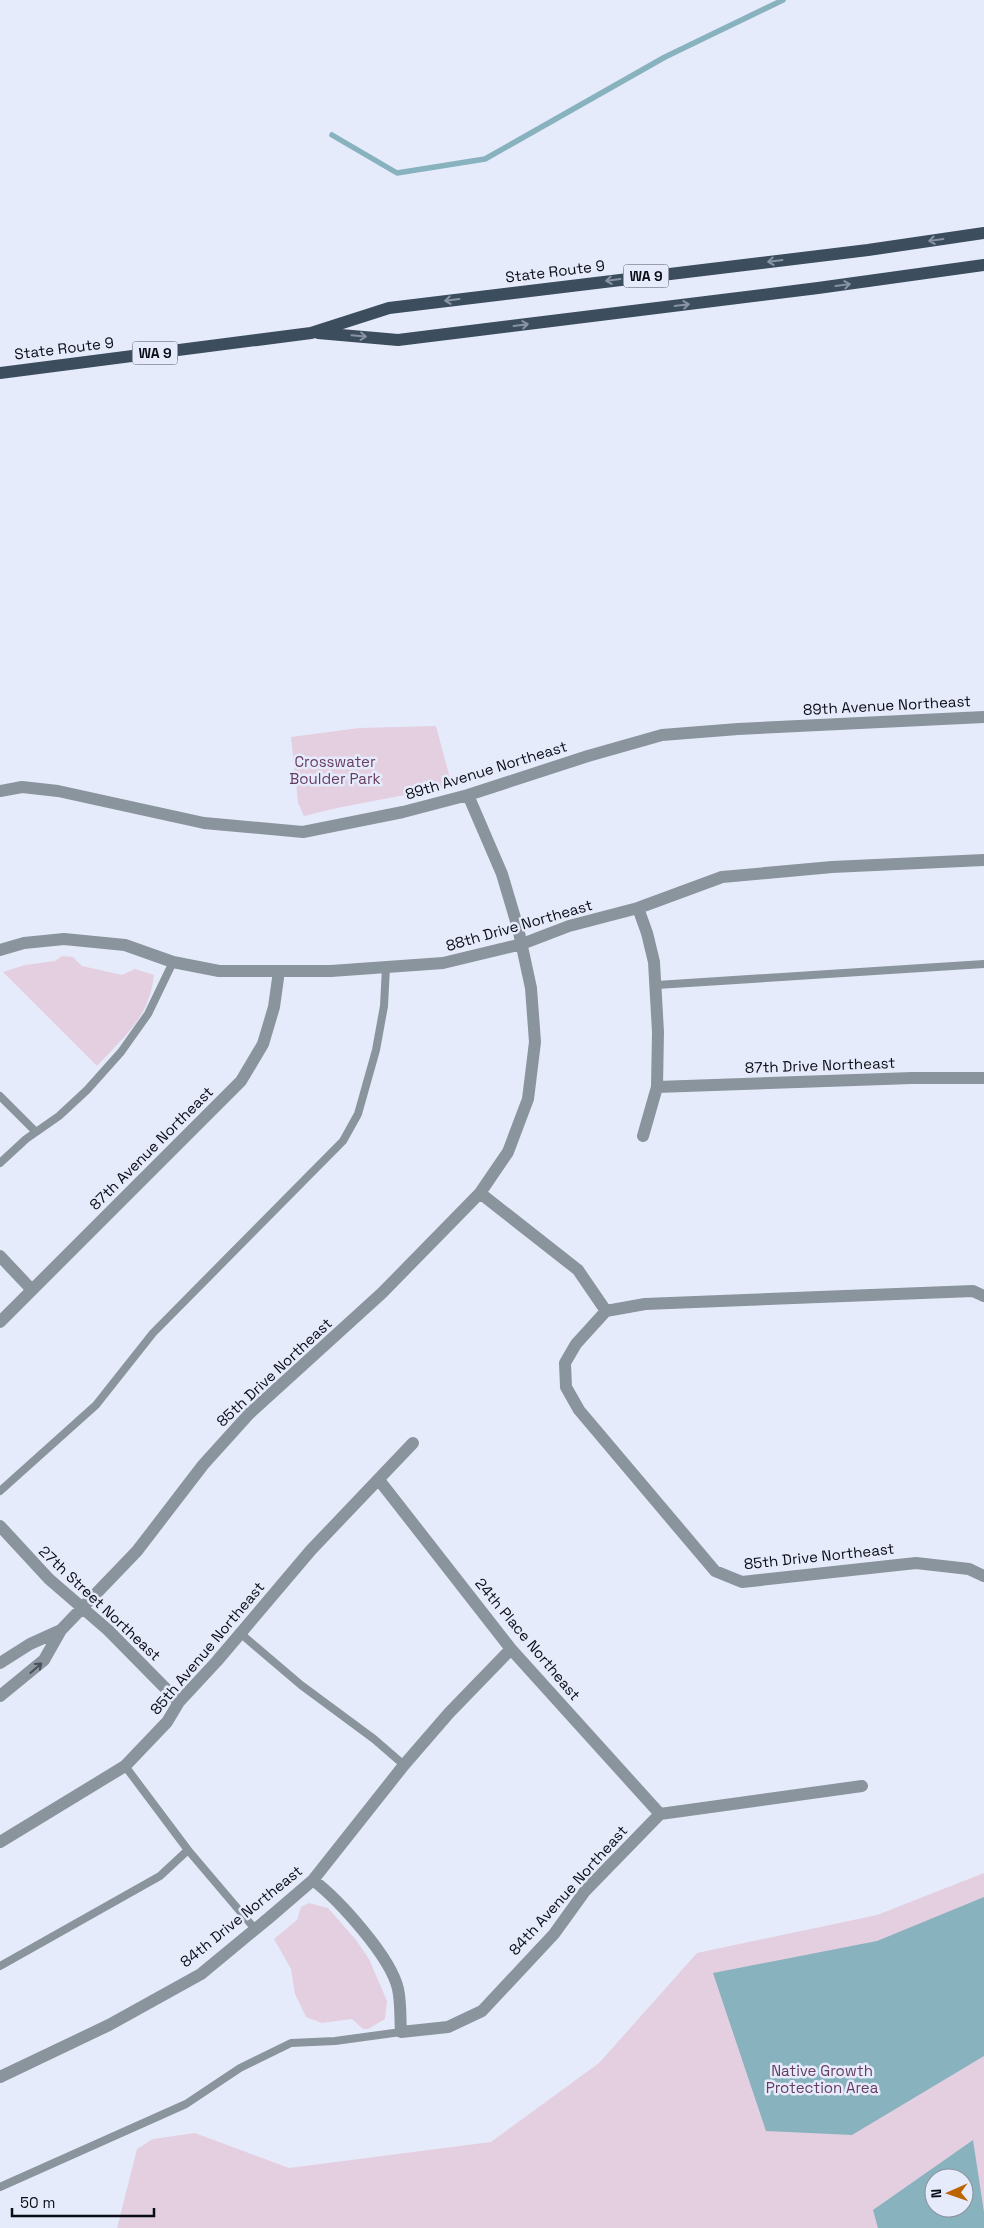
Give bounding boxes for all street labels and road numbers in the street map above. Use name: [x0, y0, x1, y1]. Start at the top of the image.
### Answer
street label: State Route 9: [504, 255, 606, 287]
road number: WA 9: [624, 264, 668, 288]
street label: State Route 9: [13, 332, 115, 364]
road number: WA 9: [132, 342, 178, 364]
street label: 89th Avenue Northeast: [803, 691, 972, 719]
street label: 89th Avenue Northeast: [403, 736, 569, 804]
street label: 88th Drive Northeast: [444, 895, 595, 955]
street label: 87th Drive Northeast: [744, 1053, 896, 1077]
street label: 87th Avenue Northeast: [85, 1082, 217, 1214]
street label: 85th Drive Northeast: [212, 1313, 336, 1430]
street label: 85th Drive Northeast: [743, 1539, 895, 1573]
street label: 27th Street Northeast: [35, 1541, 165, 1665]
street label: 24th Place Northeast: [471, 1574, 585, 1704]
street label: 85th Avenue Northeast: [146, 1577, 268, 1718]
street label: 84th Avenue Northeast: [505, 1821, 631, 1959]
street label: 84th Drive Northeast: [176, 1861, 306, 1971]

